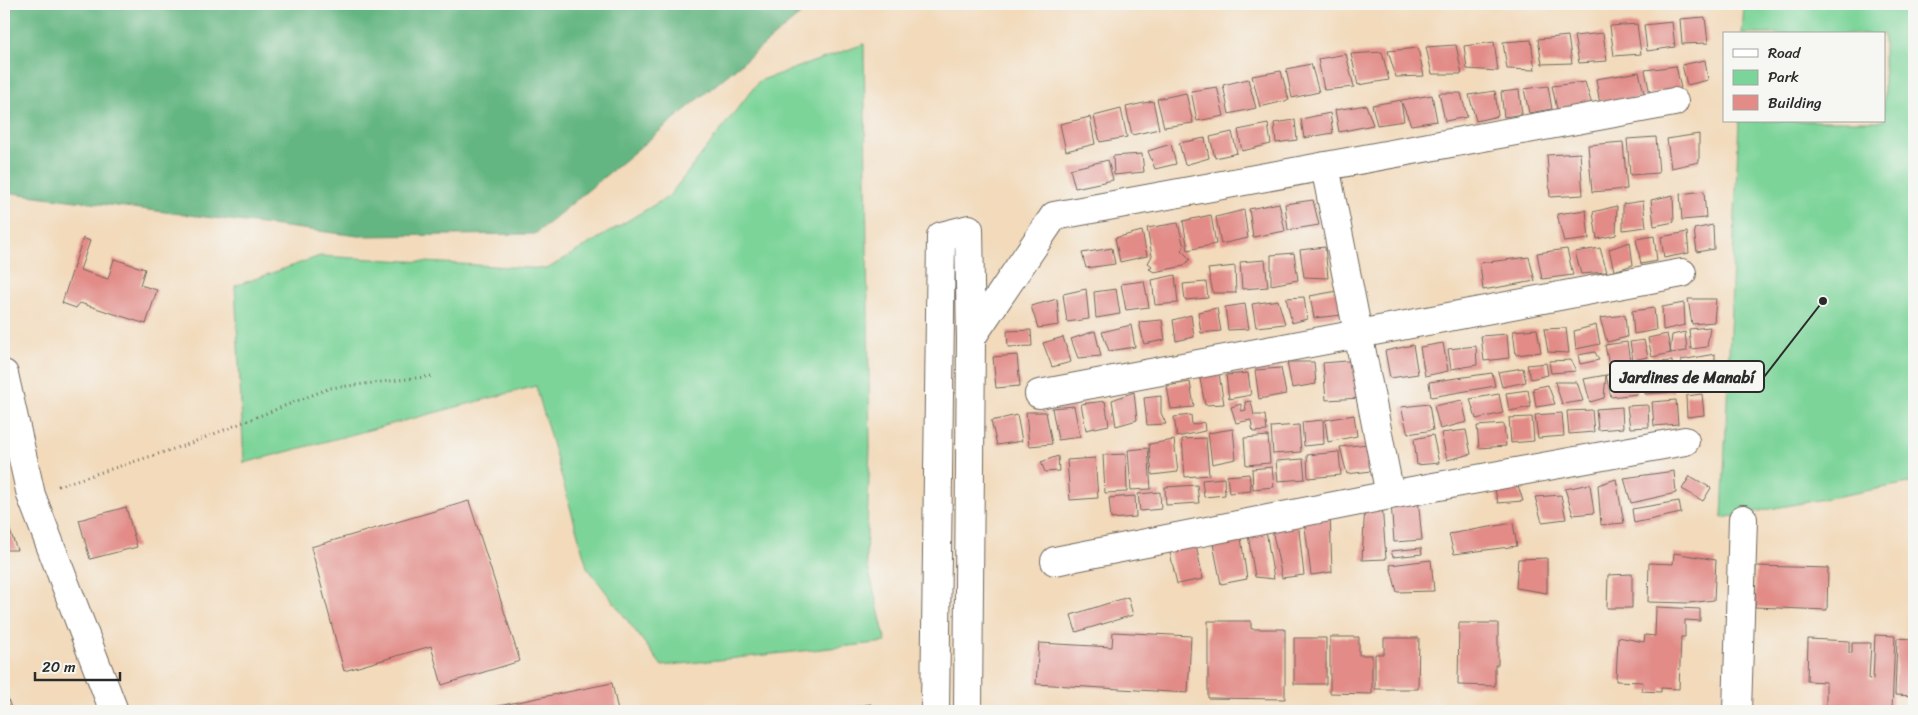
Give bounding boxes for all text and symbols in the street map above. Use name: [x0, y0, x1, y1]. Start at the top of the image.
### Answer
legend: [1723, 32, 1886, 122]
text: Road: [1768, 40, 1801, 66]
text: Park: [1768, 64, 1799, 90]
text: Building: [1768, 90, 1822, 116]
callout: Jardines de Manabí: [1610, 361, 1764, 392]
text: Jardines de Manabí: [1619, 363, 1757, 392]
scale bar: [35, 650, 120, 682]
text: 20 m: [42, 654, 76, 680]

